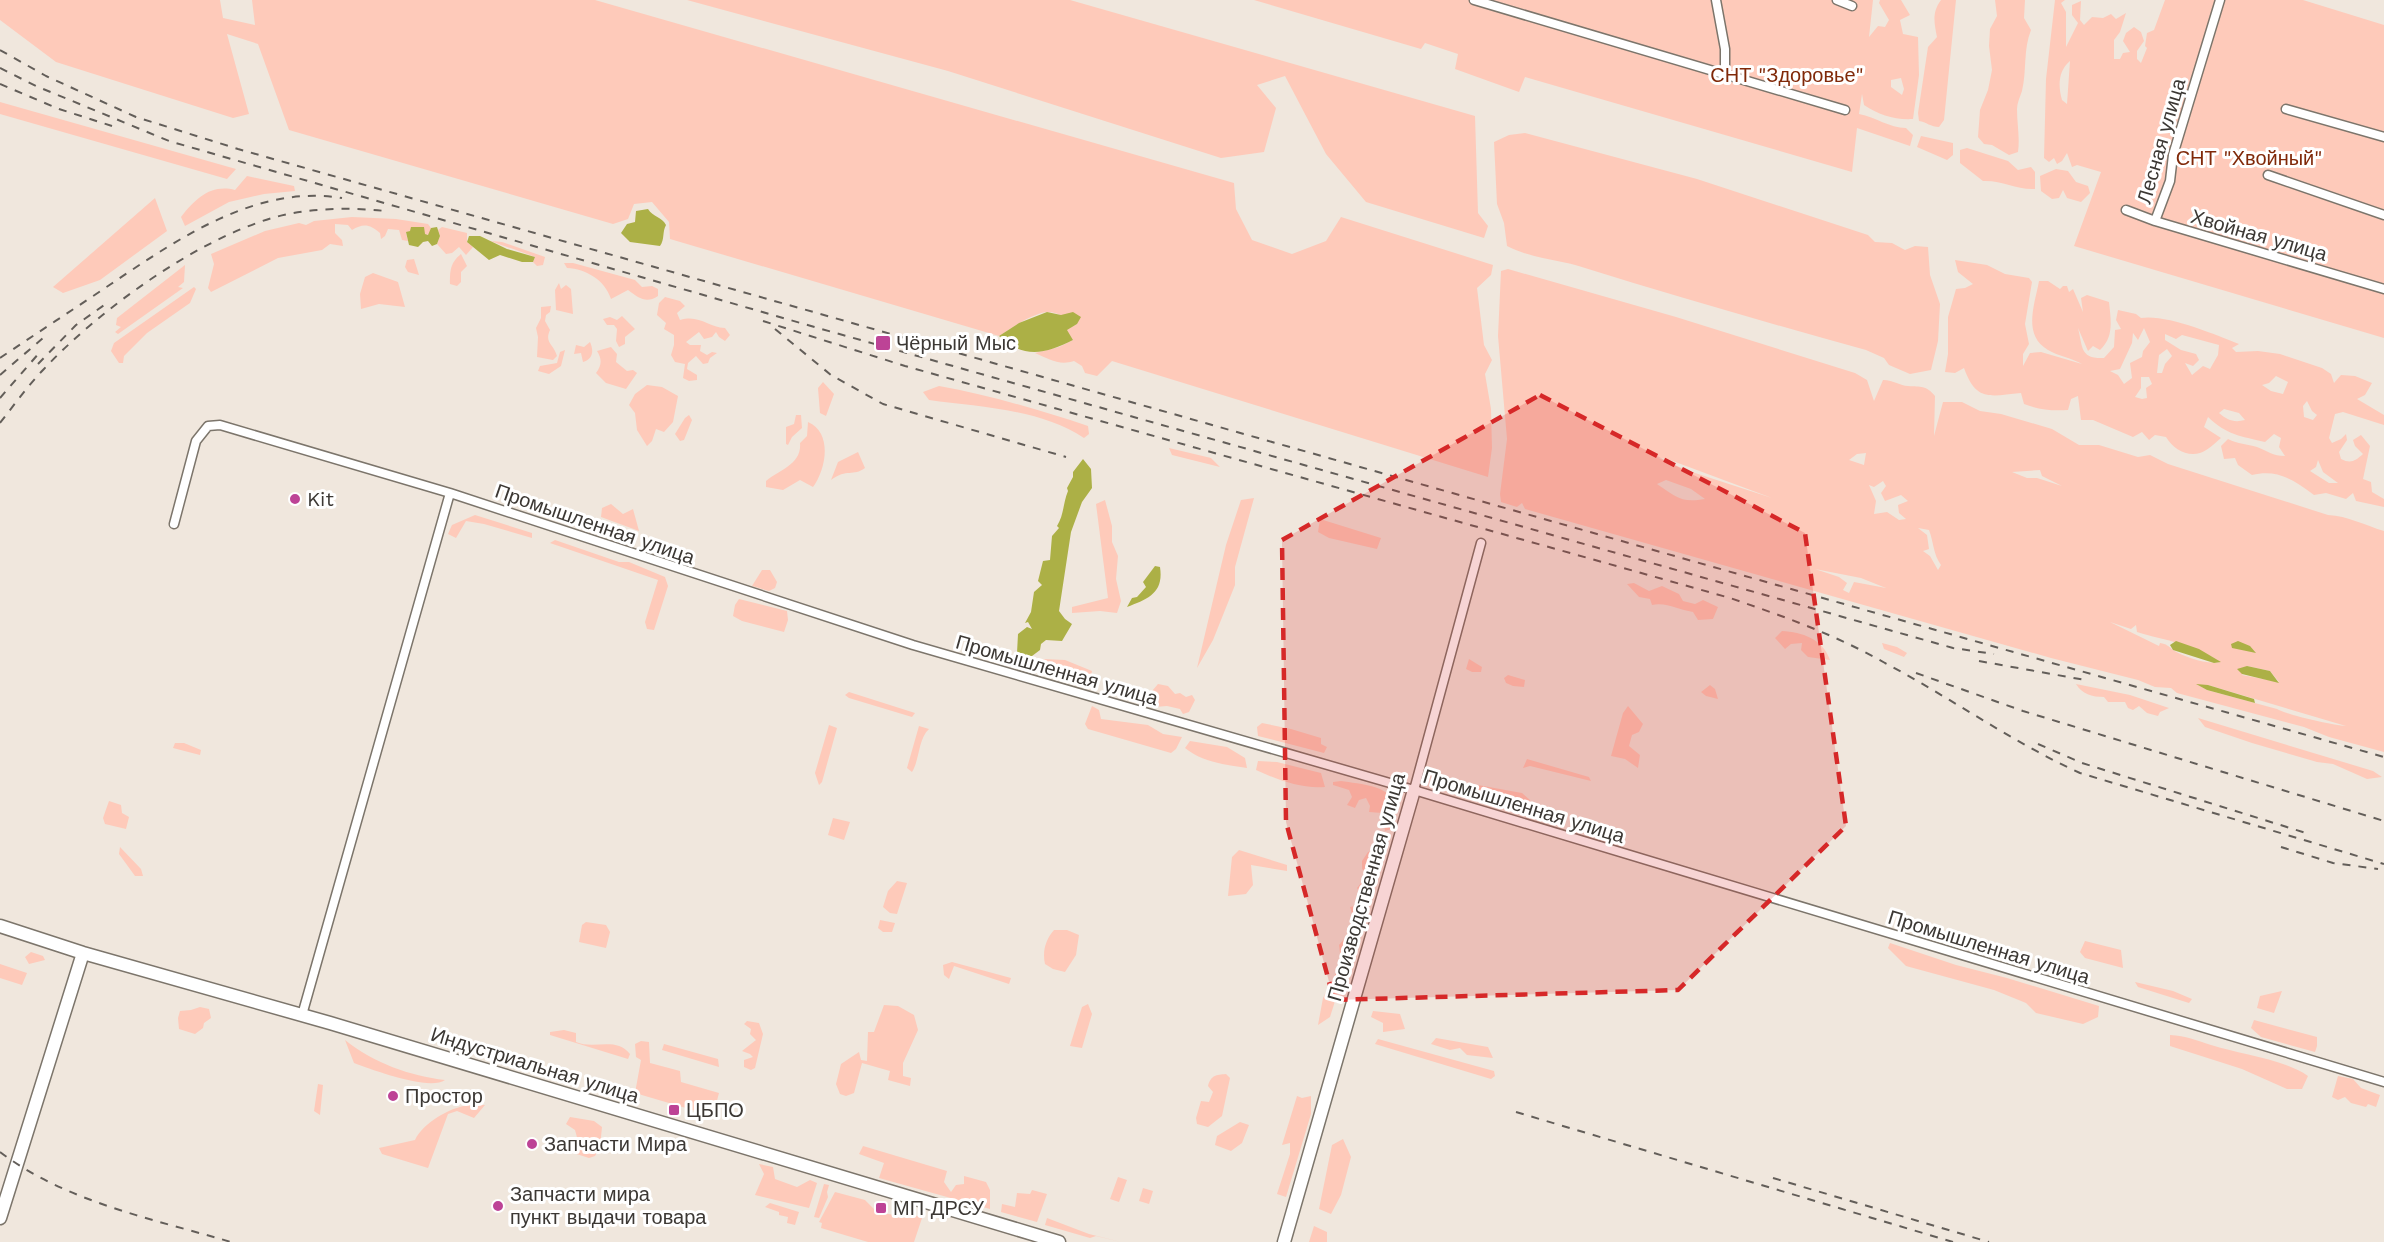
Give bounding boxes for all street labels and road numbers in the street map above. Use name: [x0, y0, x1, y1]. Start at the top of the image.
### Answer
street label: Лесная улица: [2132, 75, 2191, 206]
street label: Хвойная улица: [2188, 204, 2331, 266]
street label: Промышленная улица: [492, 479, 699, 570]
street label: Промышленная улица: [953, 630, 1162, 711]
street label: Промышленная улица: [1420, 764, 1628, 848]
street label: Производственная улица: [1322, 769, 1410, 1004]
street label: Промышленная улица: [1885, 905, 2093, 989]
street label: Индустриальная улица: [428, 1022, 643, 1108]

